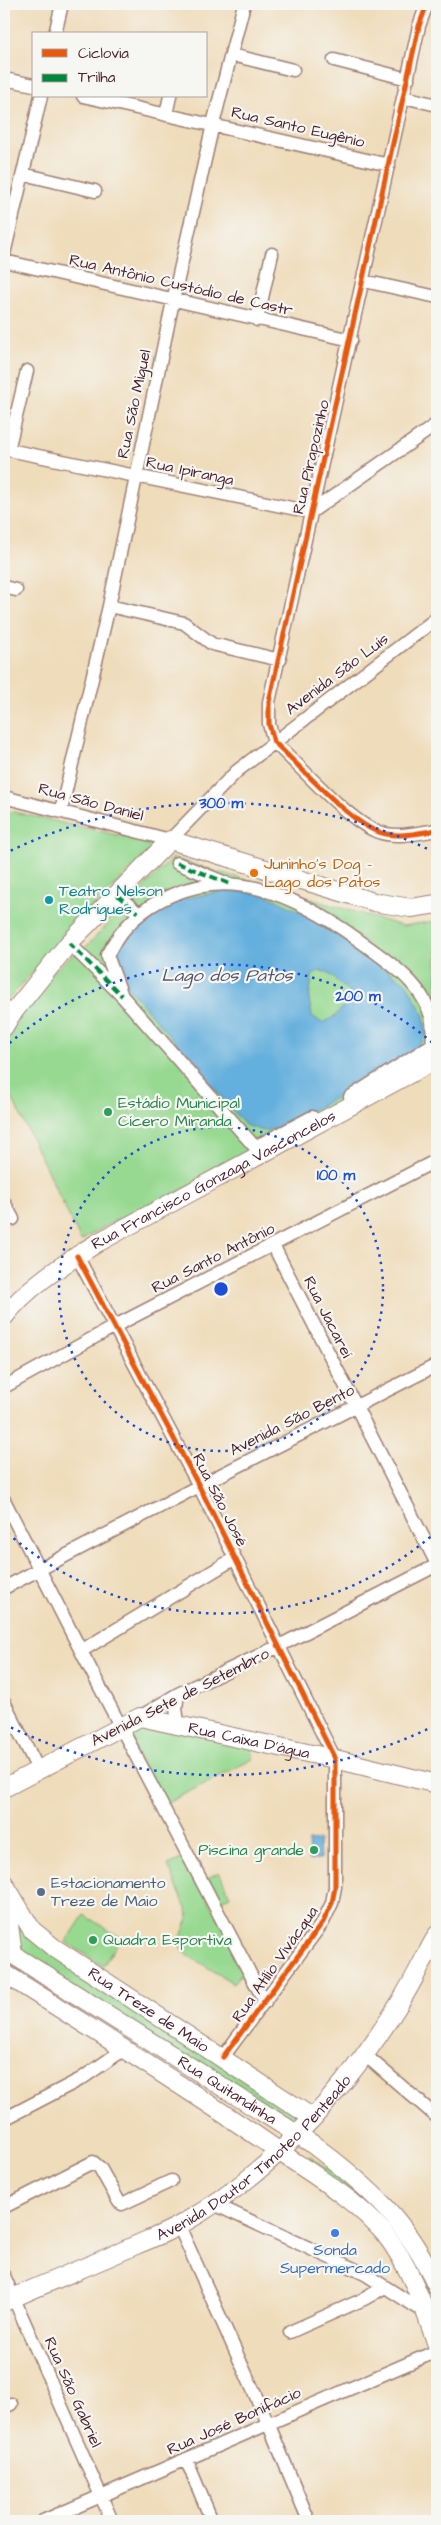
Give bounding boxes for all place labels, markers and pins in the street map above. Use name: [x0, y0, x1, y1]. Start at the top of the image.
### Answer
place label: Juninho's Dog - Lago dos Patos: [264, 853, 380, 894]
marker: Juninho's Dog - Lago dos Patos: [248, 867, 260, 879]
place label: Teatro Nelson Rodrigues: [59, 880, 163, 921]
marker: Teatro Nelson Rodrigues: [43, 894, 55, 906]
place label: Estádio Municipal Cícero Miranda: [118, 1092, 240, 1132]
marker: Estádio Municipal Cícero Miranda: [102, 1106, 114, 1118]
centre of rings: [212, 1280, 230, 1298]
place label: Piscina grande: [198, 1839, 304, 1862]
marker: Piscina grande: [308, 1844, 320, 1856]
place label: Estacionamento Treze de Maio: [51, 1872, 165, 1912]
marker: Estacionamento Treze de Maio: [35, 1886, 47, 1898]
place label: Quadra Esportiva: [103, 1929, 232, 1951]
marker: Quadra Esportiva: [87, 1934, 99, 1946]
marker: Sonda Supermercado: [329, 2227, 341, 2239]
place label: Sonda Supermercado: [280, 2239, 390, 2279]

